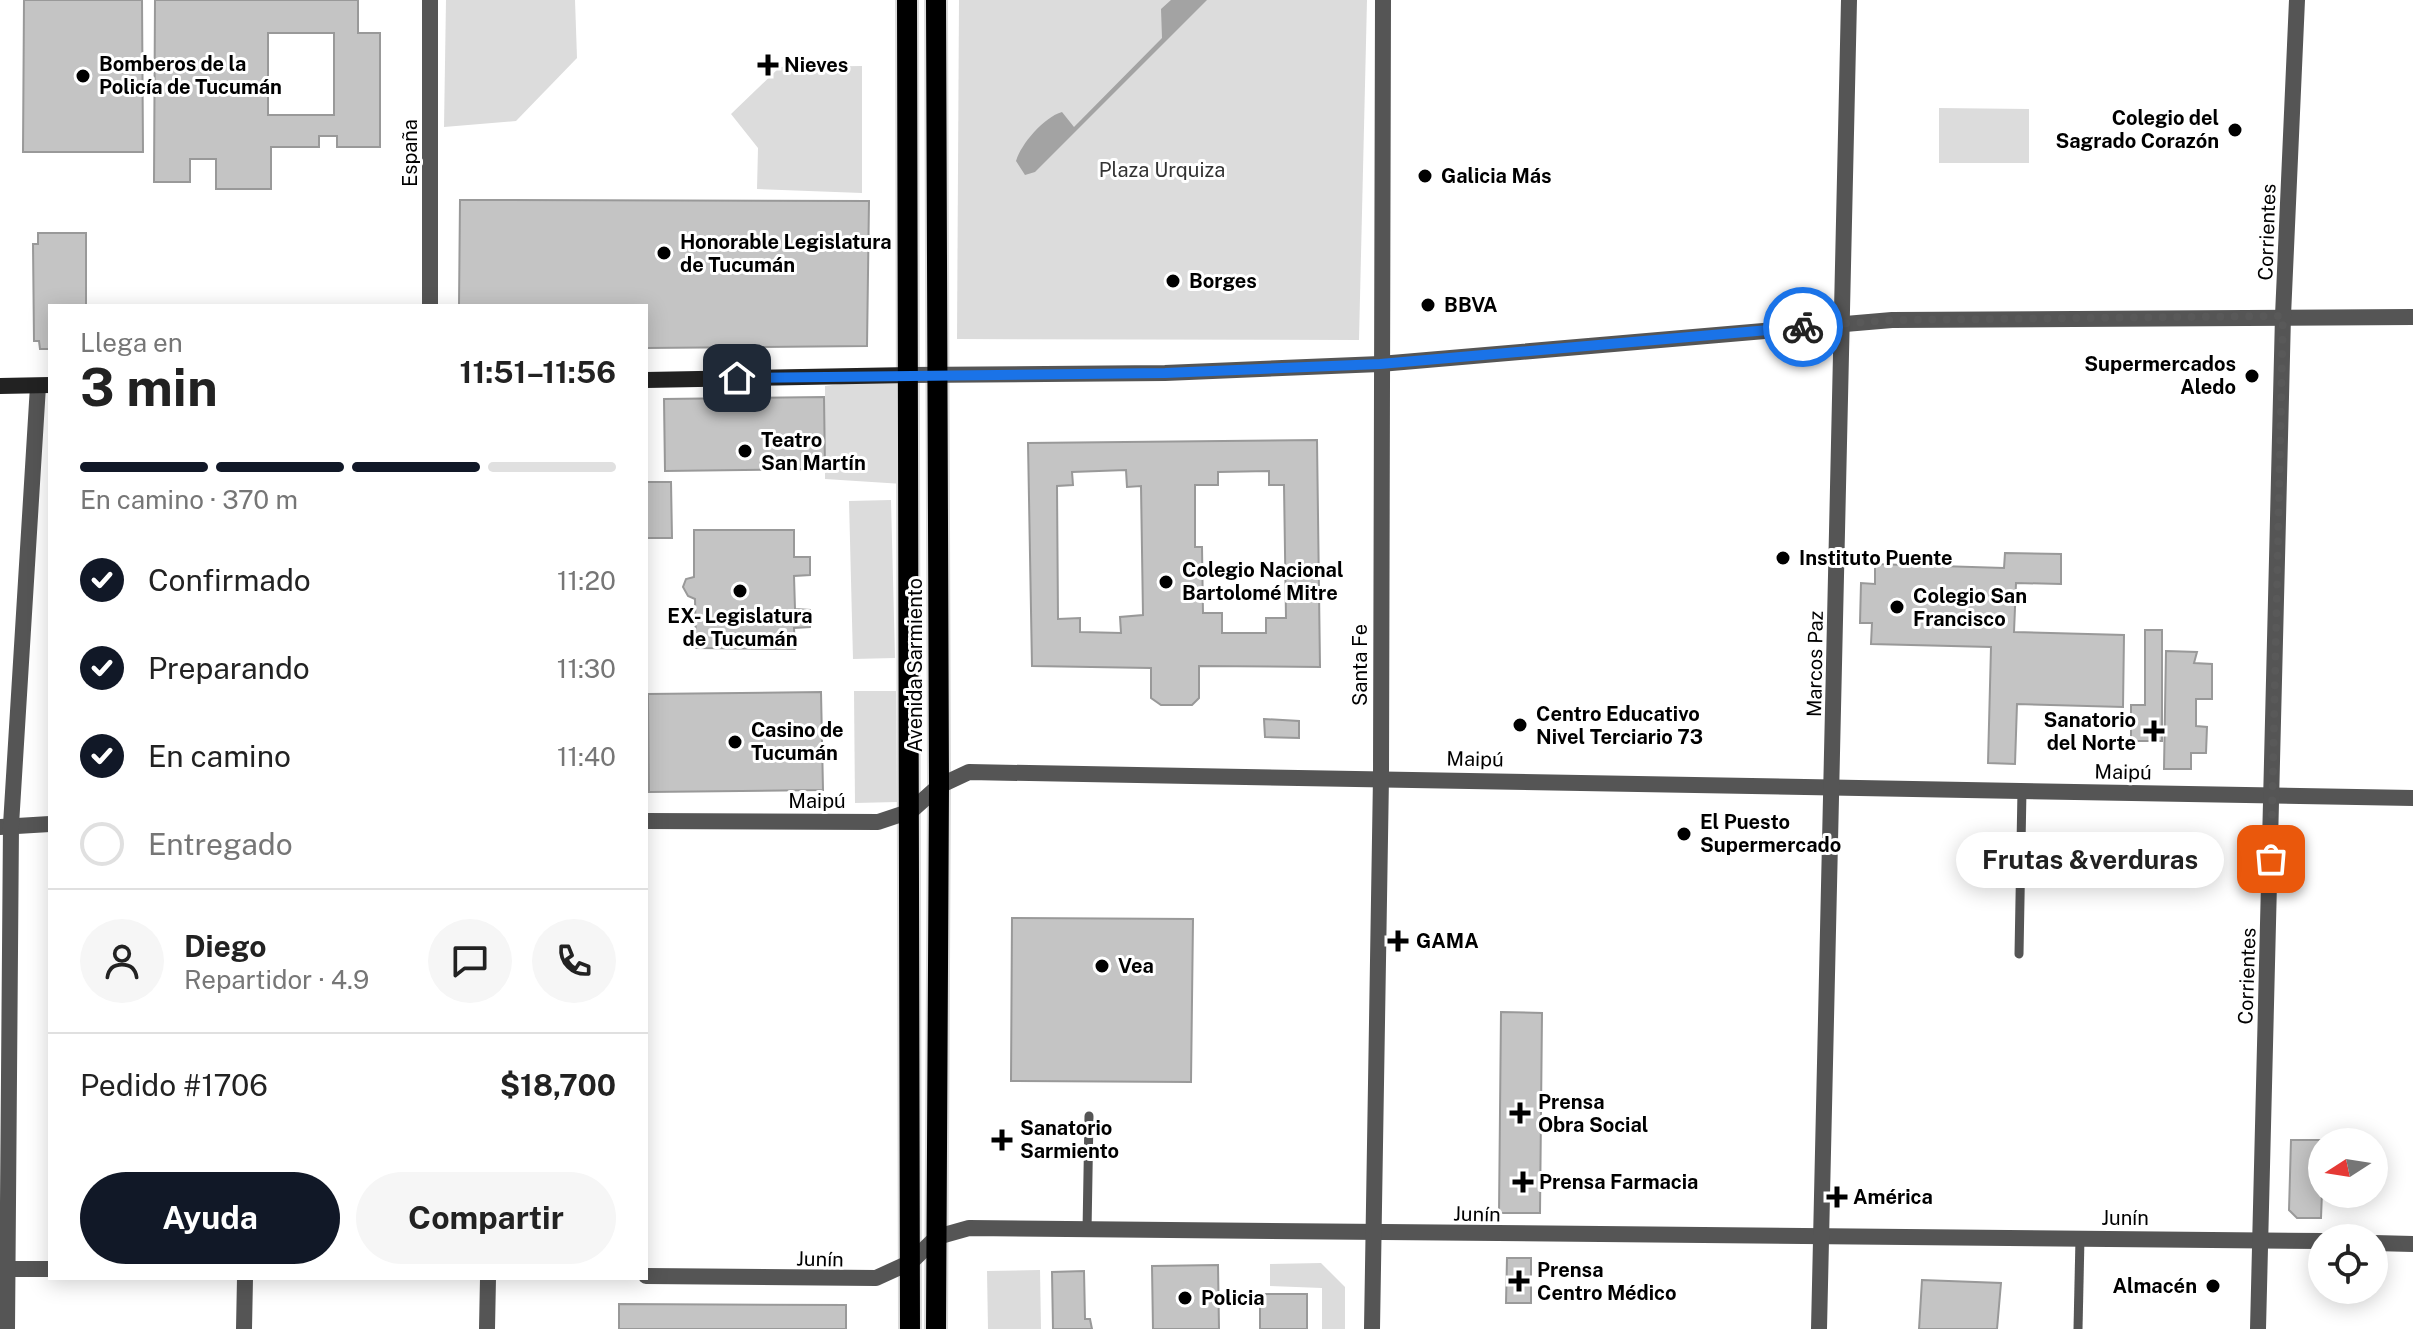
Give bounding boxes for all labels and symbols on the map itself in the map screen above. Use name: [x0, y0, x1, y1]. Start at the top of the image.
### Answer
place label: Bomberos de la Policía de Tucumán: [99, 52, 282, 99]
place label: Nieves: [784, 53, 848, 77]
marker: Nieves: [759, 56, 777, 74]
marker: Bomberos de la Policía de Tucumán: [74, 67, 92, 85]
place label: Colegio del Sagrado Corazón: [2056, 106, 2219, 153]
street label: España: [398, 119, 422, 187]
marker: Colegio del Sagrado Corazón: [2226, 121, 2244, 139]
park label: Plaza Urquiza: [1099, 158, 1225, 182]
place label: Galicia Más: [1441, 164, 1551, 188]
marker: Galicia Más: [1416, 167, 1434, 185]
street label: Corrientes: [2253, 183, 2281, 281]
place label: Honorable Legislatura de Tucumán: [680, 230, 892, 277]
marker: Honorable Legislatura de Tucumán: [655, 244, 673, 262]
place label: Borges: [1189, 269, 1257, 293]
marker: Borges: [1164, 272, 1182, 290]
courier: [1763, 287, 1843, 367]
place label: BBVA: [1444, 293, 1498, 317]
marker: BBVA: [1419, 296, 1437, 314]
pin: [703, 344, 771, 412]
place label: Supermercados Aledo: [2084, 352, 2236, 399]
marker: Supermercados Aledo: [2243, 367, 2261, 385]
place label: Teatro San Martín: [761, 428, 866, 475]
marker: Teatro San Martín: [736, 442, 754, 460]
place label: Instituto Puente: [1799, 546, 1953, 570]
marker: Instituto Puente: [1774, 549, 1792, 567]
place label: Colegio Nacional Bartolomé Mitre: [1182, 558, 1344, 605]
marker: Colegio Nacional Bartolomé Mitre: [1157, 573, 1175, 591]
street label: Avenida Sarmiento: [903, 578, 927, 752]
marker: EX- Legislatura de Tucumán: [731, 582, 749, 600]
place label: Colegio San Francisco: [1913, 584, 2027, 631]
marker: Colegio San Francisco: [1888, 598, 1906, 616]
place label: EX- Legislatura de Tucumán: [667, 604, 813, 651]
street label: Marcos Paz: [1802, 611, 1828, 717]
street label: Santa Fe: [1348, 624, 1372, 706]
place label: Centro Educativo Nivel Terciario 73: [1536, 702, 1703, 749]
place label: Sanatorio del Norte: [2044, 708, 2136, 755]
marker: Centro Educativo Nivel Terciario 73: [1511, 716, 1529, 734]
place label: Casino de Tucumán: [751, 718, 844, 765]
marker: Sanatorio del Norte: [2143, 720, 2165, 742]
marker: Casino de Tucumán: [726, 733, 744, 751]
street label: Maipú: [1446, 747, 1504, 771]
street label: Maipú: [2094, 760, 2152, 784]
street label: Maipú: [788, 789, 846, 813]
place label: El Puesto Supermercado: [1700, 810, 1841, 857]
marker: El Puesto Supermercado: [1675, 825, 1693, 843]
pin: [2237, 825, 2305, 893]
callout: Frutas &verduras: [1955, 831, 2223, 887]
street label: Corrientes: [2233, 927, 2261, 1025]
place label: GAMA: [1416, 929, 1479, 953]
marker: GAMA: [1387, 930, 1409, 952]
place label: Vea: [1118, 954, 1154, 978]
marker: Vea: [1093, 957, 1111, 975]
place label: Prensa Obra Social: [1538, 1090, 1648, 1137]
marker: Prensa Obra Social: [1509, 1102, 1531, 1124]
place label: Sanatorio Sarmiento: [1020, 1116, 1119, 1163]
north arrow: [2308, 1128, 2388, 1208]
marker: Sanatorio Sarmiento: [991, 1129, 1013, 1151]
place label: Prensa Farmacia: [1539, 1170, 1698, 1194]
marker: Prensa Farmacia: [1514, 1173, 1532, 1191]
place label: América: [1853, 1185, 1933, 1209]
marker: América: [1828, 1188, 1846, 1206]
street label: Junín: [1453, 1202, 1501, 1226]
street label: Junín: [2101, 1206, 2149, 1230]
street label: Junín: [796, 1247, 844, 1271]
place label: Prensa Centro Médico: [1537, 1258, 1677, 1305]
marker: Prensa Centro Médico: [1508, 1270, 1530, 1292]
place label: Almacén: [2113, 1274, 2197, 1298]
marker: Almacén: [2204, 1277, 2222, 1295]
place label: Policia: [1201, 1286, 1265, 1310]
marker: Policia: [1176, 1289, 1194, 1307]

